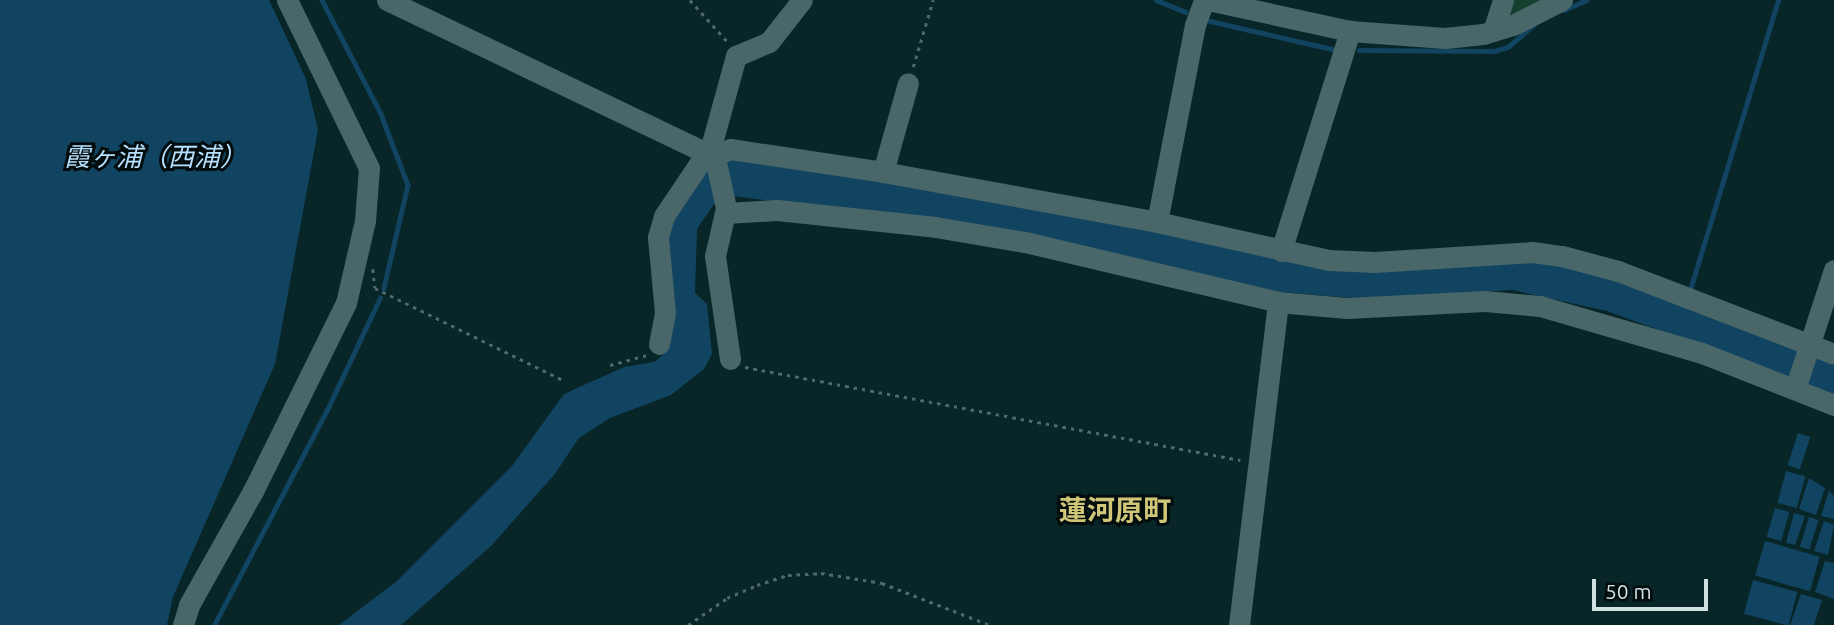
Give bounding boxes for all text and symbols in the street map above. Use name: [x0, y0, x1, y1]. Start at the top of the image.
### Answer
water label: 霞ヶ浦（西浦）: [64, 141, 246, 173]
district label: 蓮河原町: [1059, 493, 1171, 527]
scale bar: [1596, 566, 1712, 610]
text: 50 m: [1605, 579, 1652, 603]

